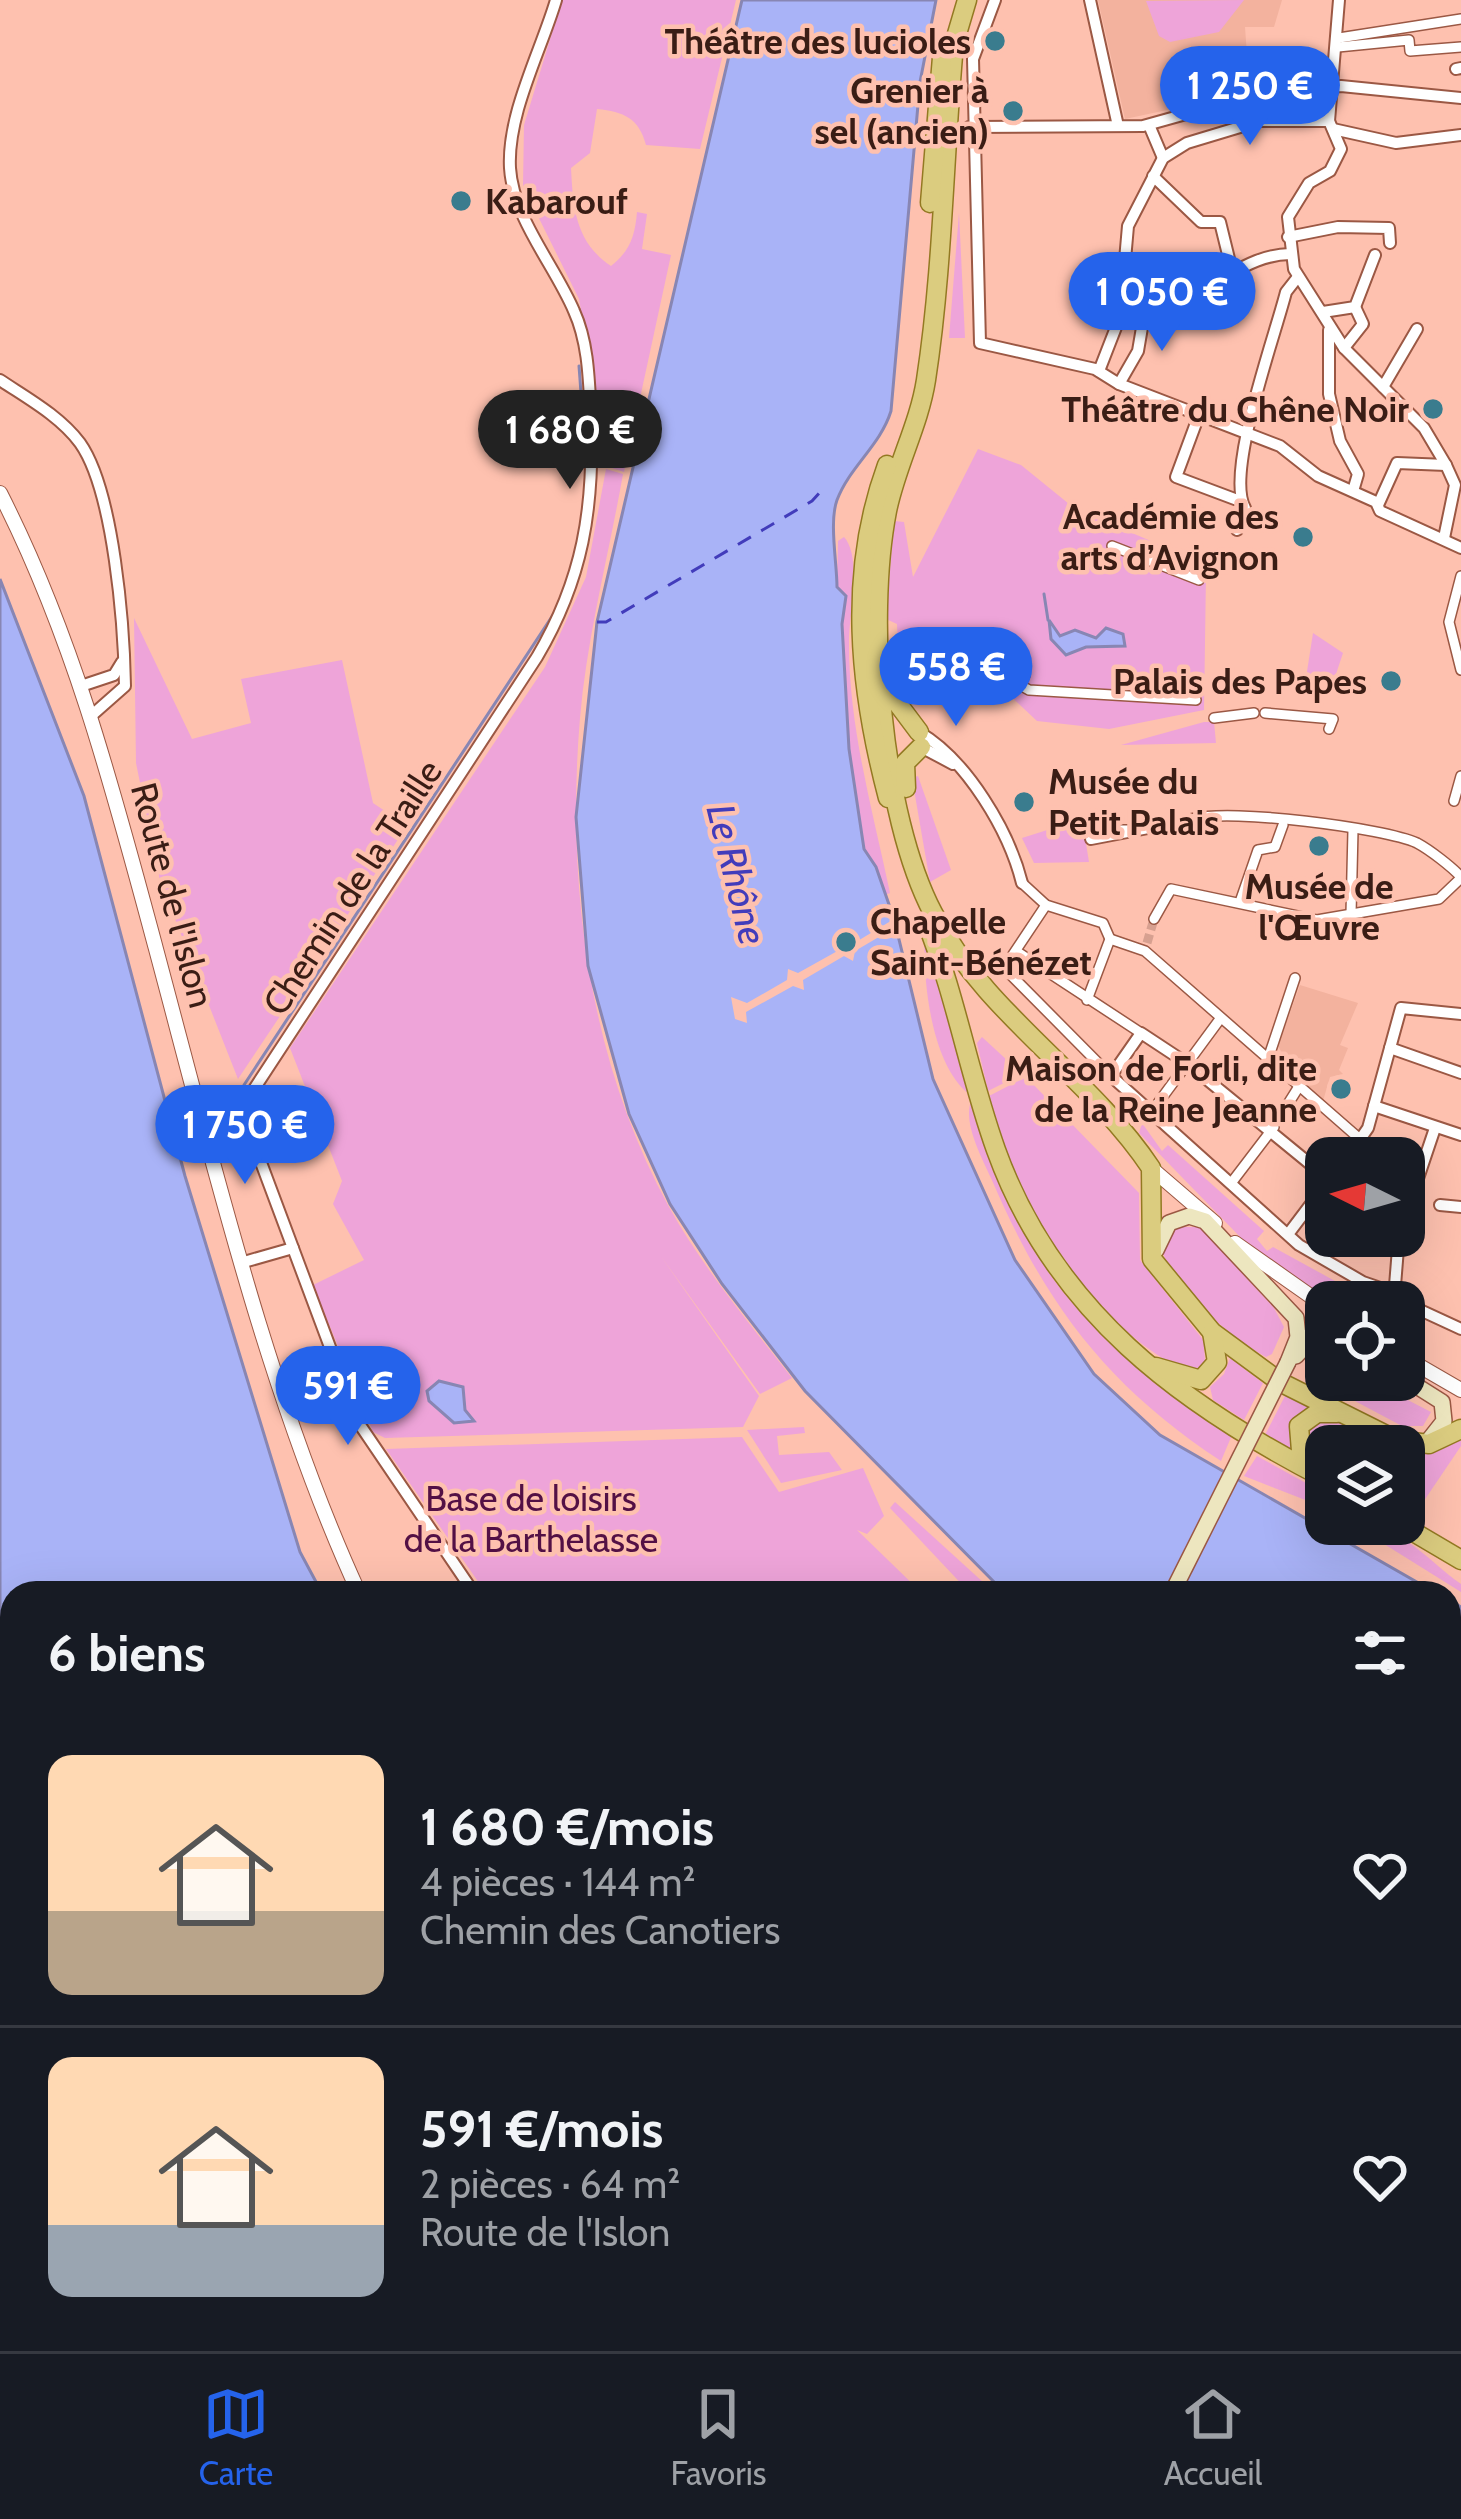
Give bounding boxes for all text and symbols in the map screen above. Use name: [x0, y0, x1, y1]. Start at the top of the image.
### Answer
place label: Théâtre des lucioles: [664, 19, 971, 63]
marker: Théâtre des lucioles: [982, 28, 1008, 54]
pin: 1 250 €: [1139, 46, 1361, 148]
text: 1 250 €: [1187, 61, 1313, 109]
place label: Grenier à sel (ancien): [814, 68, 989, 153]
marker: Grenier à sel (ancien): [1000, 98, 1026, 124]
place label: Kabarouf: [485, 179, 628, 223]
marker: Kabarouf: [448, 188, 474, 214]
pin: 1 050 €: [1051, 252, 1273, 354]
text: 1 050 €: [1096, 267, 1228, 315]
place label: Théâtre du Chêne Noir: [1061, 387, 1409, 431]
pin: 1 680 €: [459, 390, 681, 492]
marker: Théâtre du Chêne Noir: [1420, 396, 1446, 422]
text: 1 680 €: [505, 405, 635, 453]
place label: Académie des arts d’Avignon: [1061, 494, 1279, 579]
marker: Académie des arts d’Avignon: [1290, 524, 1316, 550]
pin: 558 €: [872, 627, 1040, 729]
text: 558 €: [906, 642, 1006, 690]
place label: Palais des Papes: [1113, 659, 1367, 703]
marker: Palais des Papes: [1378, 668, 1404, 694]
street label: Chemin de la Traille: [253, 751, 451, 1023]
place label: Musée du Petit Palais: [1048, 759, 1219, 844]
street label: Route de l'Islon: [122, 778, 224, 1012]
marker: Musée du Petit Palais: [1011, 789, 1037, 815]
water label: Le Rhône: [696, 799, 778, 949]
marker: Musée de l'Œuvre: [1306, 833, 1332, 859]
place label: Musée de l'Œuvre: [1245, 864, 1393, 949]
place label: Chapelle Saint-Bénézet: [870, 899, 1092, 984]
marker: Chapelle Saint-Bénézet: [833, 929, 859, 955]
place label: Maison de Forli, dite de la Reine Jeanne: [1005, 1046, 1317, 1131]
marker: Maison de Forli, dite de la Reine Jeanne: [1328, 1076, 1354, 1102]
pin: 1 750 €: [134, 1085, 356, 1187]
text: 1 750 €: [182, 1100, 308, 1148]
north arrow: [1305, 1137, 1425, 1257]
map controls: [1305, 1137, 1425, 1545]
button: locate: [1305, 1281, 1425, 1401]
pin: 591 €: [264, 1346, 432, 1448]
text: 591 €: [302, 1361, 394, 1409]
button: layers: [1305, 1425, 1425, 1545]
park label: Base de loisirs de la Barthelasse: [404, 1476, 658, 1561]
icon: filters: [1347, 1620, 1413, 1686]
text: 6 biens: [48, 1622, 206, 1684]
text: 1 680 €/mois: [420, 1796, 714, 1858]
icon: home: [144, 1803, 288, 1947]
icon: heart: [1347, 1842, 1413, 1908]
text: 4 pièces · 144 m²: [420, 1858, 695, 1906]
text: Chemin des Canotiers: [420, 1906, 780, 1954]
text: 591 €/mois: [420, 2098, 663, 2160]
icon: home: [144, 2105, 288, 2249]
icon: heart: [1347, 2144, 1413, 2210]
text: 2 pièces · 64 m²: [420, 2160, 680, 2208]
text: Route de l'Islon: [420, 2208, 670, 2256]
tab: Carte: [199, 2381, 273, 2493]
tab: Favoris: [671, 2381, 766, 2493]
tab: Accueil: [1164, 2381, 1262, 2493]

